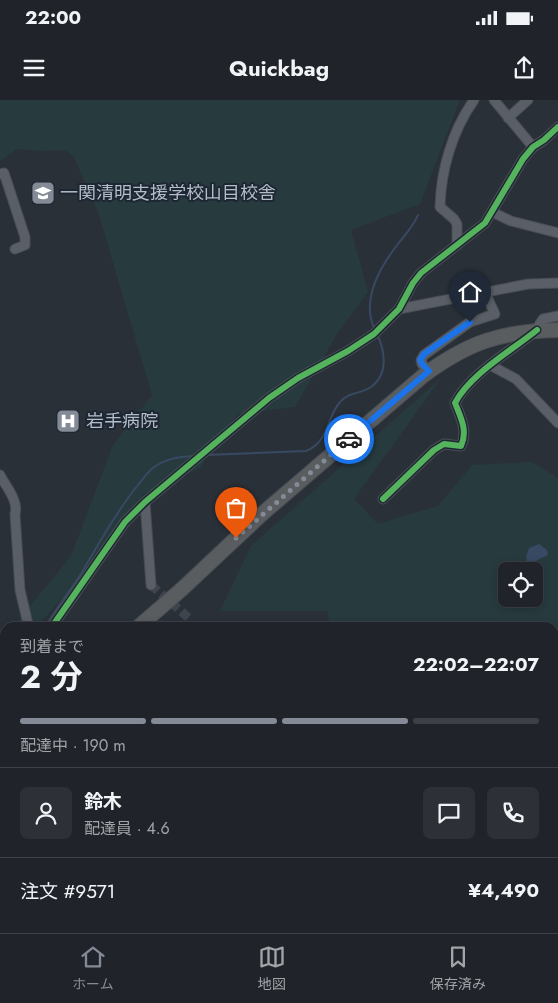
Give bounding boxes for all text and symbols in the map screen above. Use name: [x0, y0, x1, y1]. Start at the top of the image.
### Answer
text: 22:00: [25, 4, 81, 31]
text: Quickbag: [229, 52, 329, 84]
icon: menu: [20, 54, 48, 82]
icon: share: [510, 54, 538, 82]
school or university icon: 一関清明支援学校山目校舎: [30, 180, 56, 206]
place label: 一関清明支援学校山目校舎: [60, 180, 276, 206]
pin: [449, 271, 491, 322]
icon: home: [456, 278, 484, 306]
hospital icon: 岩手病院: [55, 408, 81, 434]
place label: 岩手病院: [86, 408, 158, 434]
courier: [324, 414, 374, 464]
icon: car: [335, 425, 363, 453]
pin: [215, 487, 257, 538]
icon: bag: [222, 494, 250, 522]
map controls: [498, 562, 543, 607]
button: locate: [498, 562, 543, 607]
text: 到着まで: [20, 635, 84, 658]
text: 22:02–22:07: [413, 651, 539, 678]
text: 2 分: [20, 654, 83, 700]
text: 配達中 · 190 m: [20, 734, 126, 757]
button: person: [20, 787, 72, 839]
button: chat: [423, 787, 475, 839]
button: phone: [487, 787, 539, 839]
text: 鈴木: [84, 788, 122, 815]
text: 配達員 · 4.6: [84, 817, 170, 840]
text: ¥4,490: [468, 877, 539, 904]
text: 注文 #9571: [20, 878, 115, 905]
tab: ホーム: [72, 943, 114, 994]
tab: 地図: [258, 943, 286, 994]
tab: 保存済み: [430, 943, 486, 994]

